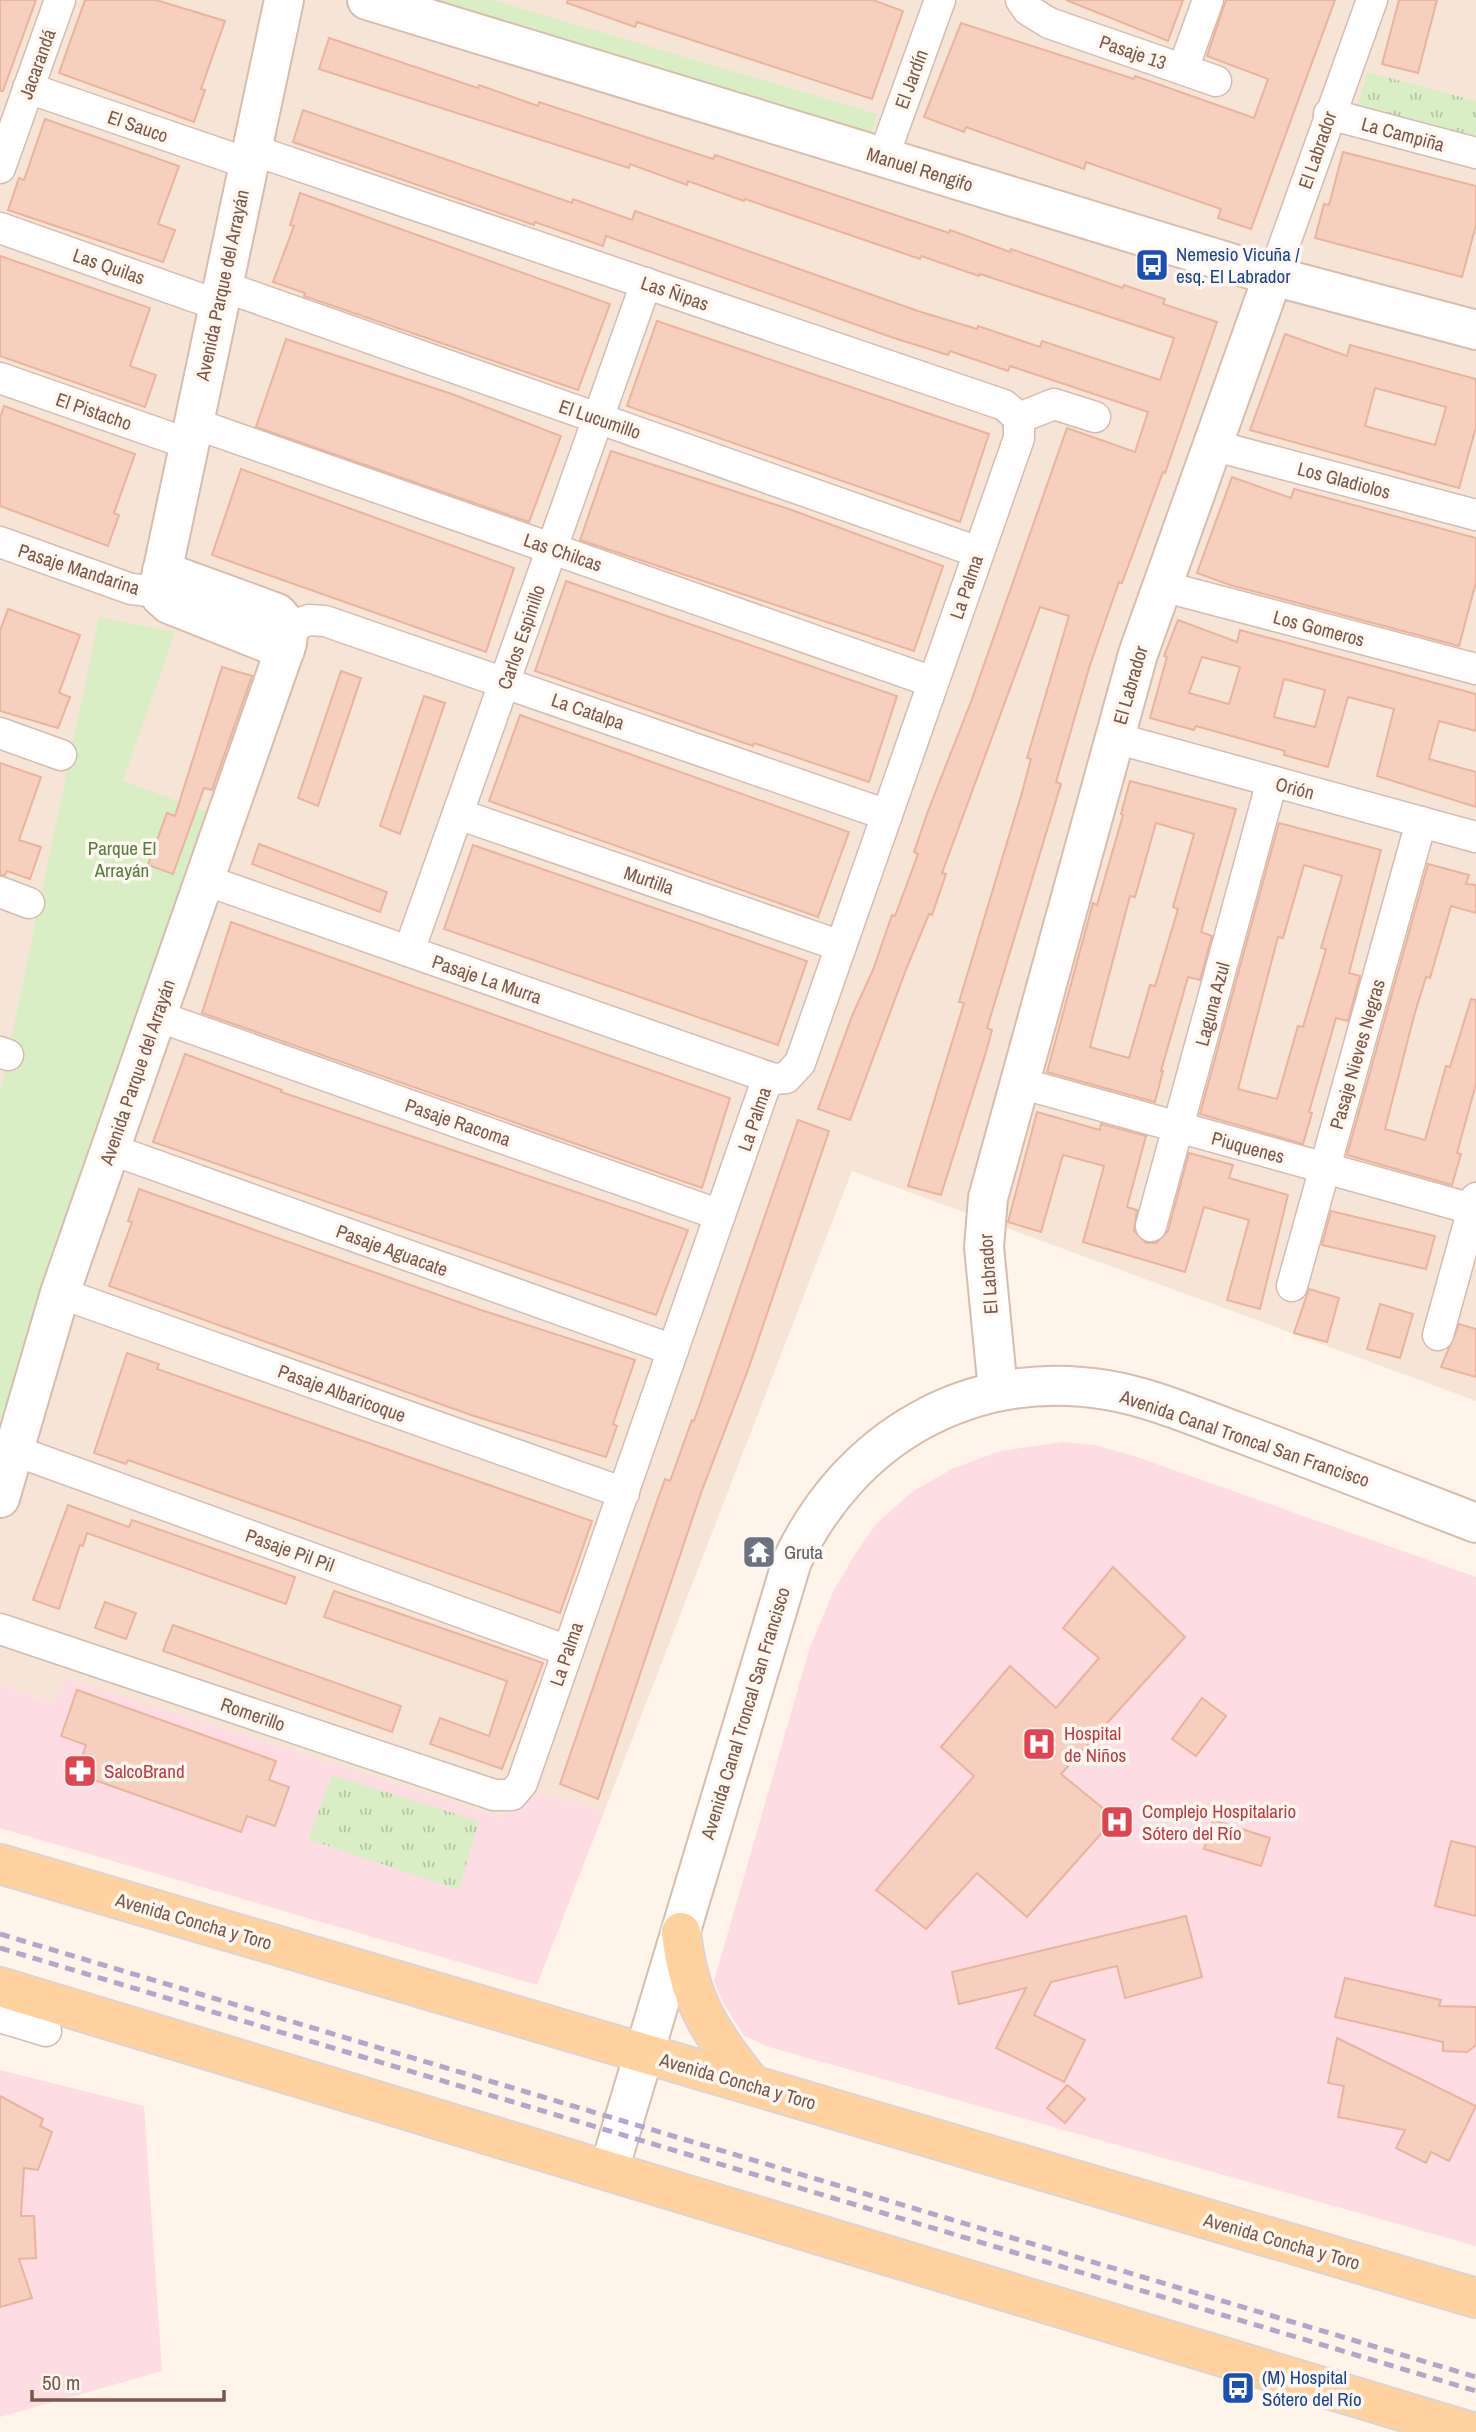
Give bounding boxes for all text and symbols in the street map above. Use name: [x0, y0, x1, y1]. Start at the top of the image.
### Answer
street label: Jacarandá: [12, 25, 62, 103]
street label: Pasaje 13: [1096, 28, 1170, 76]
street label: El Jardín: [888, 46, 934, 112]
street label: El Sauco: [104, 104, 172, 148]
street label: El Labrador: [1292, 107, 1343, 192]
street label: La Campiña: [1359, 110, 1448, 158]
street label: Manuel Rengifo: [864, 140, 976, 198]
street label: Avenida Parque del Arrayán: [189, 187, 255, 384]
place label: Nemesio Vicuña / esq. El Labrador: [1176, 241, 1300, 289]
street label: Las Quilas: [70, 242, 149, 290]
bus stop icon: Nemesio Vicuña / esq. El Labrador: [1133, 246, 1171, 284]
street label: Las Ñipas: [638, 269, 713, 317]
street label: El Pistacho: [53, 386, 135, 436]
street label: El Lucumillo: [556, 393, 644, 445]
street label: Los Gladiolos: [1295, 455, 1394, 505]
street label: Las Chilcas: [520, 526, 606, 578]
street label: Pasaje Mandarina: [15, 537, 143, 601]
street label: La Palma: [943, 551, 989, 622]
street label: Carlos Espinillo: [491, 581, 551, 693]
street label: Los Gomeros: [1270, 603, 1368, 653]
street label: El Labrador: [1106, 642, 1154, 727]
street label: La Catalpa: [548, 686, 628, 736]
street label: Orión: [1273, 770, 1317, 806]
park label: Parque El Arrayán: [88, 835, 156, 883]
street label: Murtilla: [621, 859, 678, 901]
street label: Pasaje La Murra: [429, 948, 546, 1010]
street label: Laguna Azul: [1188, 959, 1236, 1049]
street label: Avenida Parque del Arrayán: [93, 976, 181, 1169]
street label: Pasaje Nieves Negras: [1323, 976, 1391, 1132]
street label: La Palma: [731, 1083, 777, 1154]
street label: Pasaje Racoma: [402, 1092, 515, 1152]
street label: Piuquenes: [1209, 1125, 1288, 1169]
street label: Pasaje Aguacate: [333, 1218, 451, 1282]
street label: El Labrador: [972, 1232, 1004, 1315]
street label: Pasaje Albaricoque: [274, 1358, 410, 1428]
street label: Avenida Canal Troncal San Francisco: [1116, 1383, 1373, 1493]
street label: Pasaje Pil Pil: [242, 1522, 338, 1578]
temple icon: Gruta: [740, 1533, 778, 1571]
place label: Gruta: [784, 1539, 823, 1565]
street label: Avenida Canal Troncal San Francisco: [694, 1584, 796, 1843]
street label: La Palma: [543, 1618, 589, 1689]
street label: Romerillo: [217, 1691, 289, 1737]
place label: Hospital de Niños: [1064, 1720, 1127, 1768]
hospital icon: Hospital de Niños: [1020, 1725, 1058, 1763]
pharmacy icon: SalcoBrand: [61, 1752, 99, 1790]
place label: SalcoBrand: [104, 1758, 185, 1784]
place label: Complejo Hospitalario Sótero del Río: [1142, 1798, 1296, 1846]
hospital icon: Complejo Hospitalario Sótero del Río: [1098, 1803, 1136, 1841]
street label: Avenida Concha y Toro: [112, 1886, 275, 1956]
street label: Avenida Concha y Toro: [656, 2046, 819, 2116]
street label: Avenida Concha y Toro: [1200, 2206, 1363, 2276]
scale bar: [32, 2358, 224, 2402]
place label: (M) Hospital Sótero del Río: [1262, 2364, 1362, 2412]
text: 50 m: [42, 2368, 80, 2397]
bus stop icon: (M) Hospital Sótero del Río: [1219, 2369, 1257, 2407]

